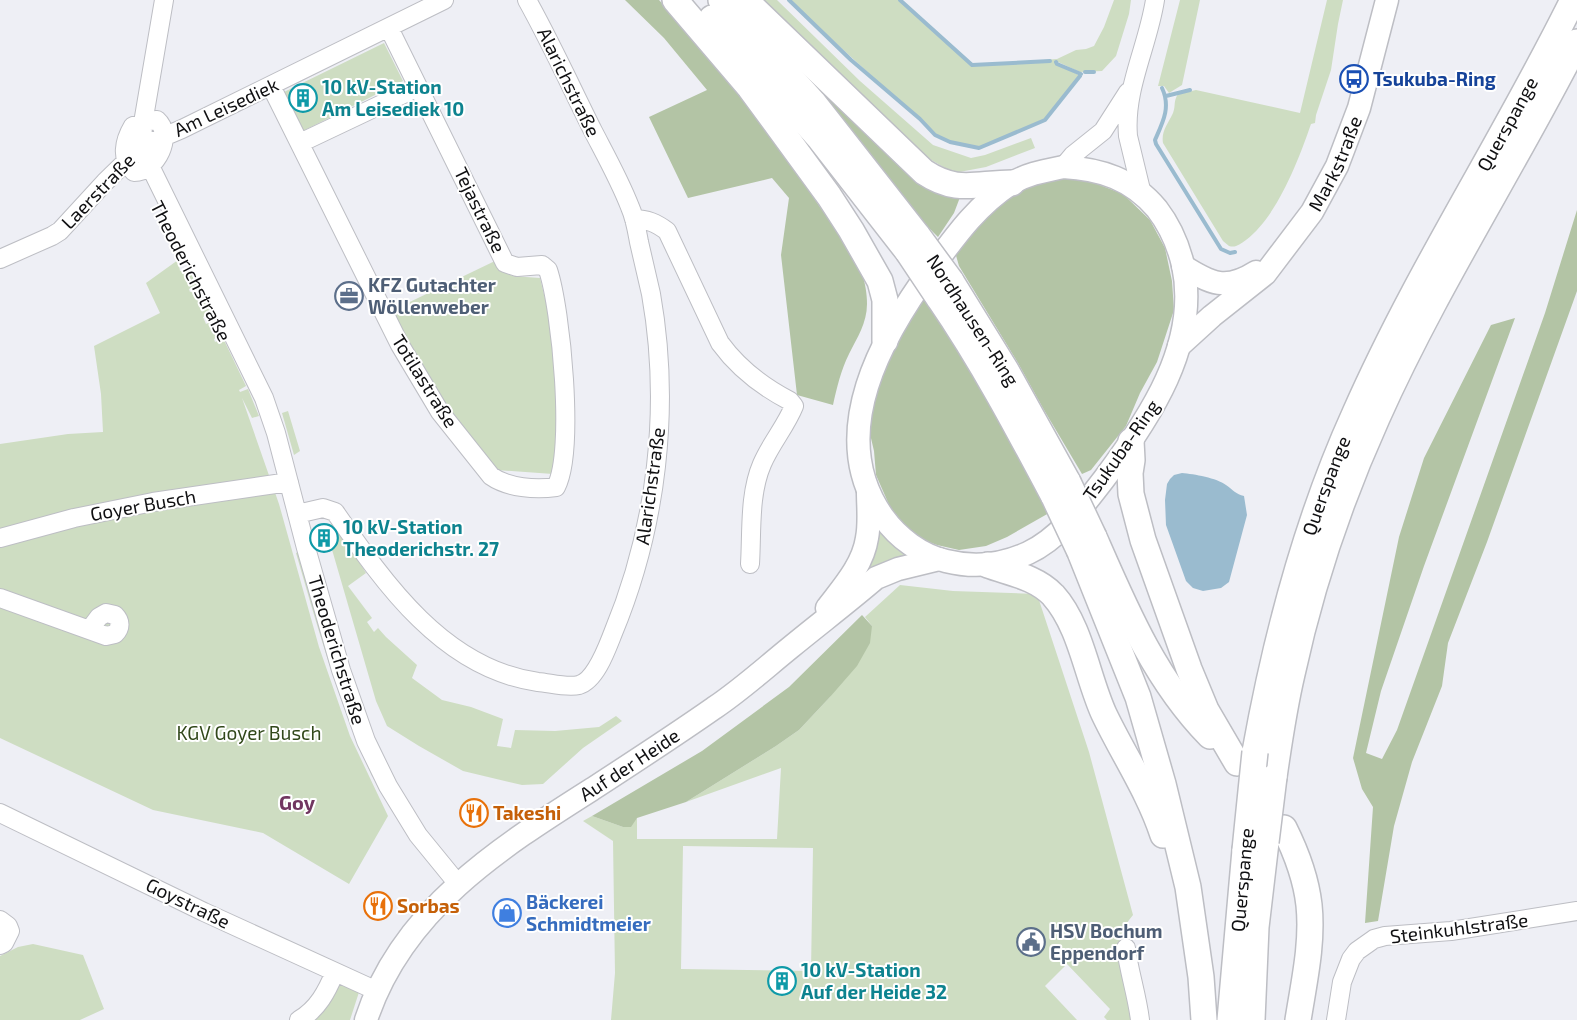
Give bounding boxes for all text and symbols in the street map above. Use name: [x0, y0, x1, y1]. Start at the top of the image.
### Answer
street label: Alarichstraße: [533, 23, 606, 140]
bus stop icon: Tsukuba-Ring: [1339, 64, 1369, 94]
place label: Tsukuba-Ring: [1373, 67, 1496, 90]
street label: Am Leisediek: [170, 72, 282, 141]
street label: Querspange: [1471, 73, 1542, 175]
place label: 10 kV-Station Am Leisediek 10: [322, 75, 464, 120]
building icon: 10 kV-Station Am Leisediek 10: [288, 83, 318, 113]
street label: Markstraße: [1303, 112, 1366, 215]
street label: Laerstraße: [56, 148, 139, 233]
street label: Tejastraße: [450, 163, 511, 256]
street label: Theoderichstraße: [146, 197, 237, 345]
street label: Nordhausen-Ring: [922, 250, 1025, 390]
place label: KFZ Gutachter Wöllenweber: [368, 273, 496, 318]
office icon: KFZ Gutachter Wöllenweber: [334, 281, 364, 311]
street label: Totilastraße: [388, 330, 463, 432]
street label: Tsukuba-Ring: [1077, 394, 1164, 505]
street label: Alarichstraße: [630, 426, 669, 546]
street label: Querspange: [1297, 432, 1355, 538]
street label: Goyer Busch: [88, 484, 198, 525]
place label: 10 kV-Station Theoderichstr. 27: [343, 515, 499, 560]
building icon: 10 kV-Station Theoderichstr. 27: [309, 523, 339, 553]
street label: Theoderichstraße: [304, 572, 371, 727]
park label: KGV Goyer Busch: [177, 721, 321, 744]
street label: Auf der Heide: [575, 723, 684, 805]
district label: Goy: [279, 790, 316, 815]
restaurant icon: Takeshi: [459, 798, 489, 828]
place label: Takeshi: [493, 801, 561, 824]
street label: Querspange: [1226, 827, 1258, 933]
street label: Goystraße: [142, 872, 234, 933]
place label: Bäckerei Schmidtmeier: [526, 890, 651, 935]
restaurant icon: Sorbas: [363, 891, 393, 921]
place label: Sorbas: [397, 894, 460, 917]
shop icon: Bäckerei Schmidtmeier: [492, 898, 522, 928]
street label: Steinkuhlstraße: [1389, 908, 1529, 947]
place label: HSV Bochum Eppendorf: [1050, 919, 1163, 964]
public building icon: HSV Bochum Eppendorf: [1016, 927, 1046, 957]
place label: 10 kV-Station Auf der Heide 32: [801, 958, 947, 1003]
building icon: 10 kV-Station Auf der Heide 32: [767, 966, 797, 996]

